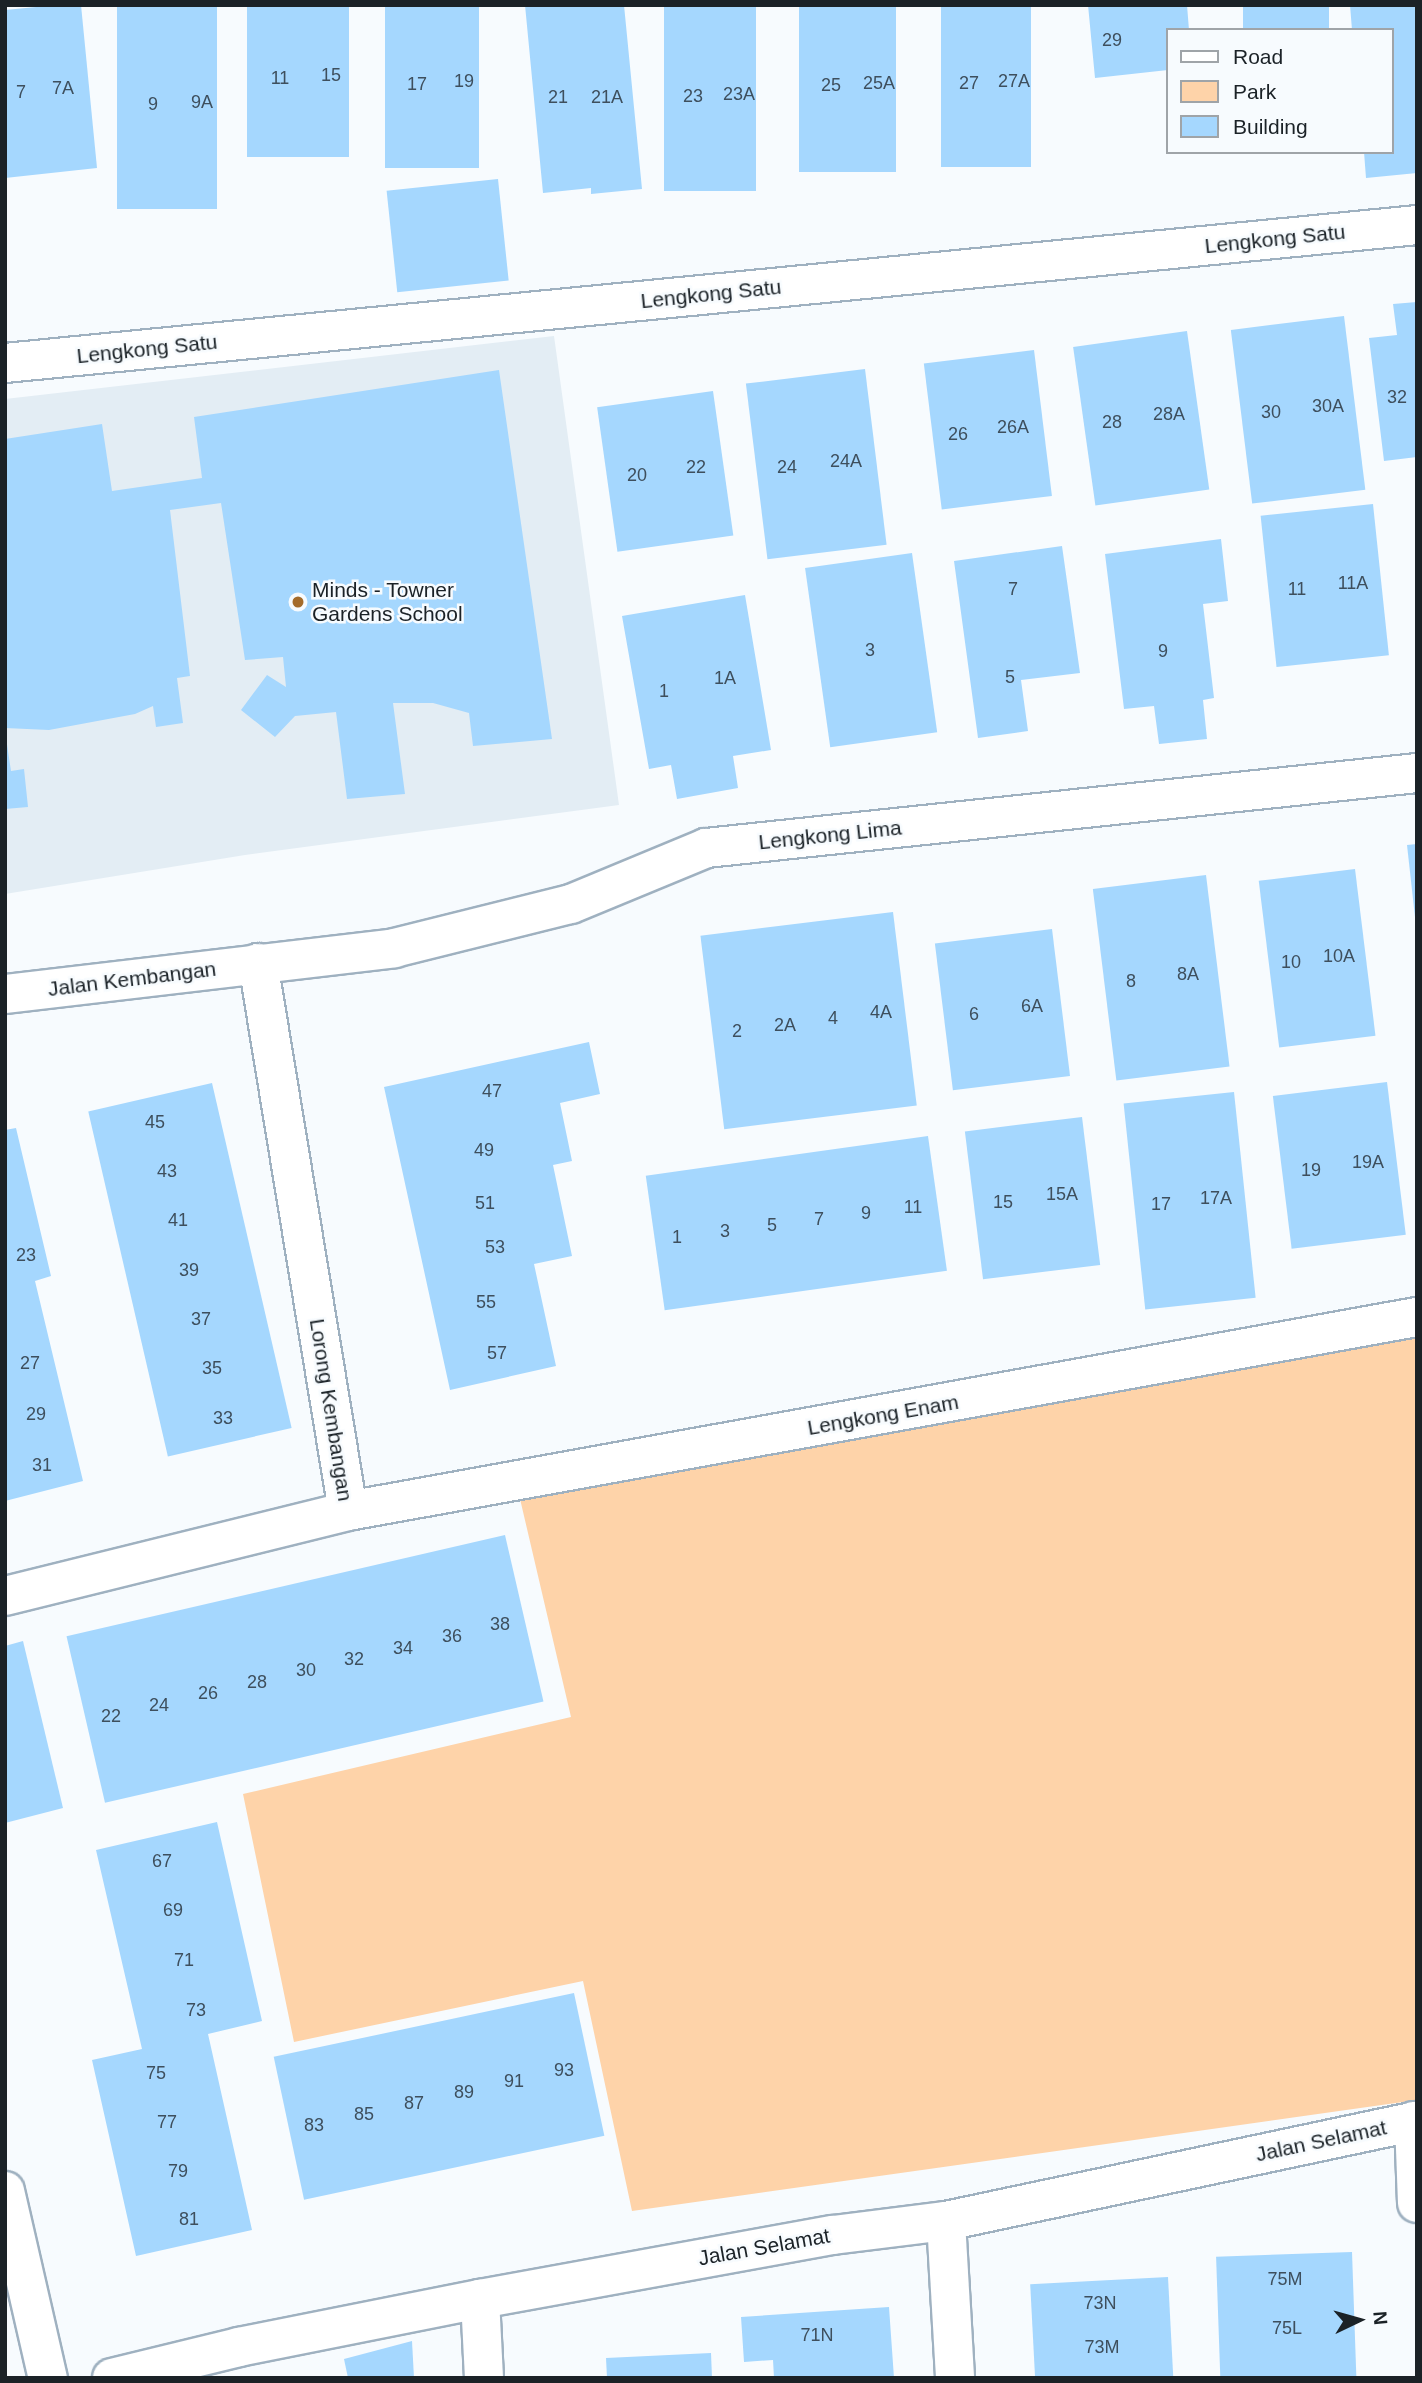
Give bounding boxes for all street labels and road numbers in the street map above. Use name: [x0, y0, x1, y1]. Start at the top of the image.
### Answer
street label: Lengkong Satu: [1203, 219, 1347, 259]
street label: Lengkong Satu: [639, 274, 783, 314]
street label: Lengkong Satu: [75, 329, 219, 369]
street label: Lengkong Lima: [757, 815, 903, 855]
street label: Jalan Kembangan: [46, 956, 218, 1002]
street label: Lorong Kembangan: [304, 1317, 358, 1503]
street label: Lengkong Enam: [806, 1389, 960, 1441]
street label: Jalan Selamat: [1253, 2115, 1389, 2167]
street label: Jalan Selamat: [696, 2223, 832, 2271]

